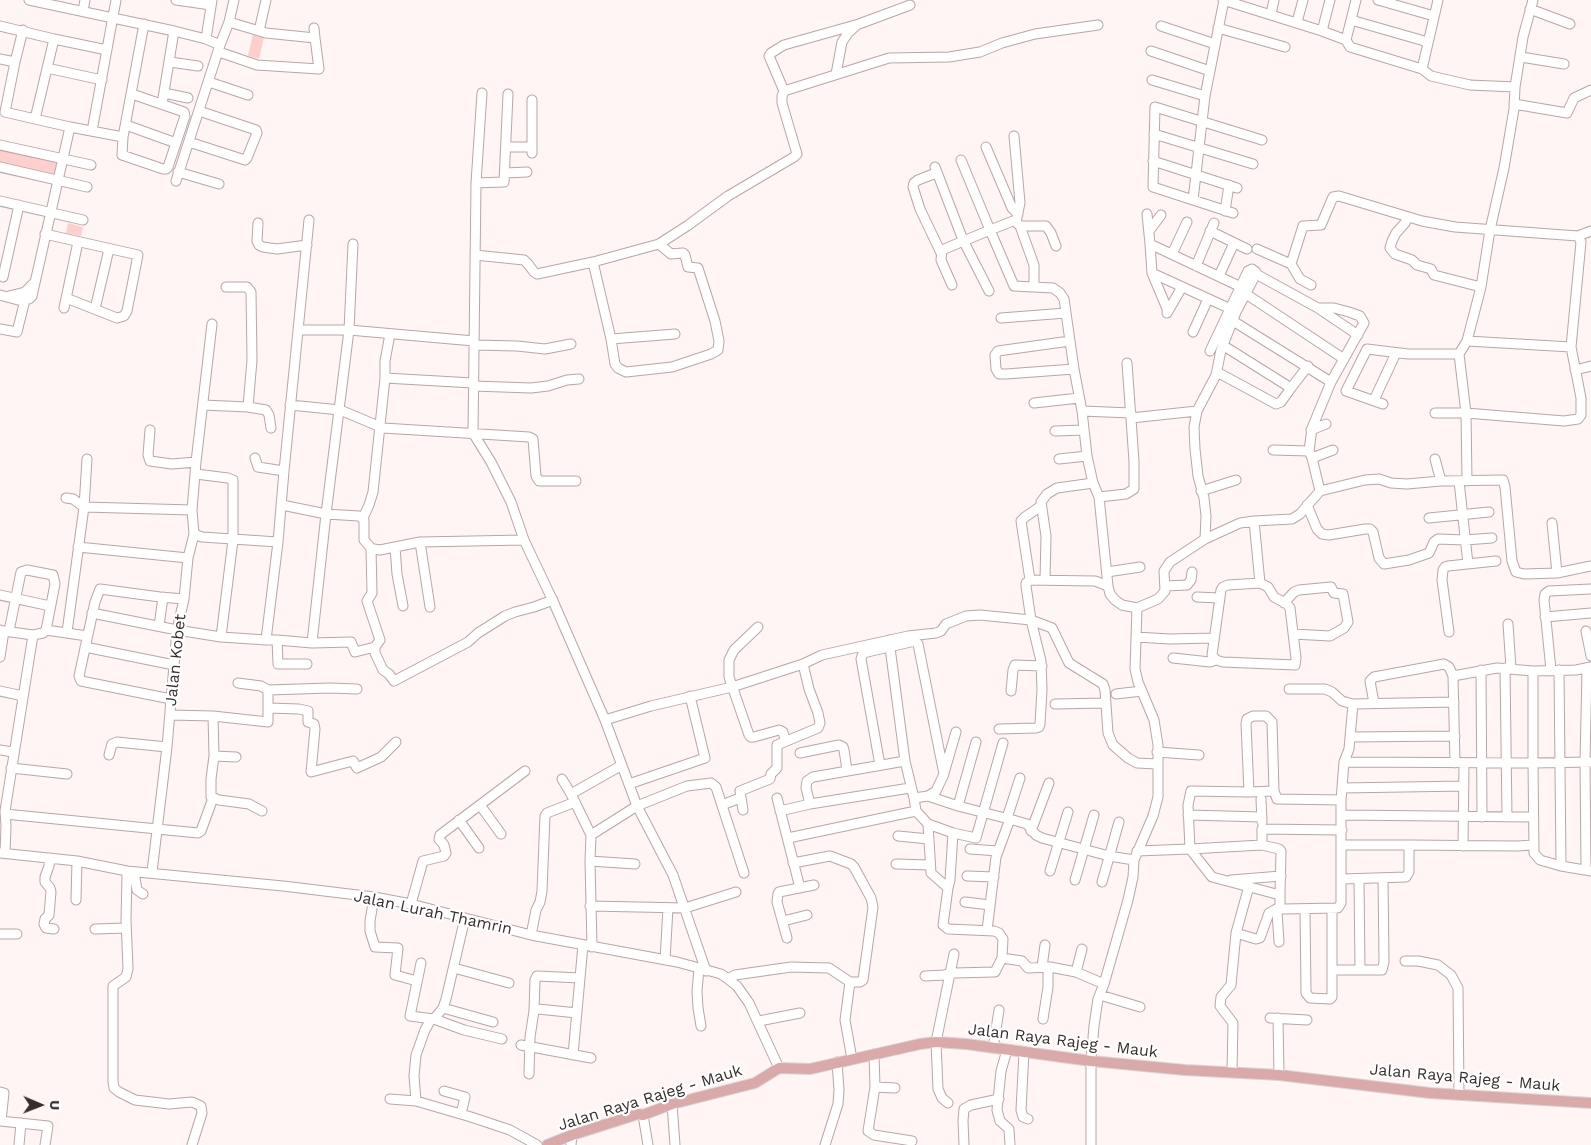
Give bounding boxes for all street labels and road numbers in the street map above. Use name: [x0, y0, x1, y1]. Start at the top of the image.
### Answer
street label: Jalan Kobet: [162, 613, 190, 707]
street label: Jalan Lurah Thamrin: [352, 887, 514, 939]
street label: Jalan Raya Rajeg - Mauk: [967, 1020, 1159, 1062]
street label: Jalan Raya Rajeg - Mauk: [1369, 1060, 1561, 1096]
street label: Jalan Raya Rajeg - Mauk: [556, 1061, 744, 1135]

